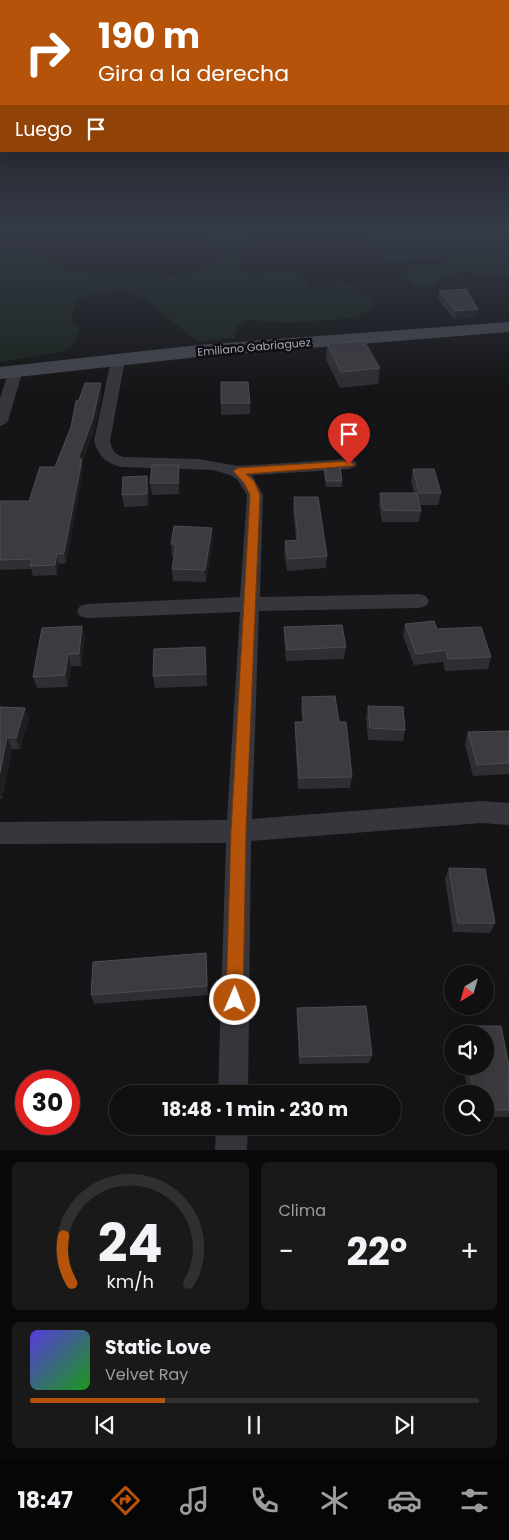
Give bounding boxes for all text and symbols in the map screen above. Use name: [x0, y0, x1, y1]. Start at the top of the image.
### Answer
text: 190 m: [98, 11, 200, 60]
icon: right: [15, 20, 80, 85]
text: Gira a la derecha: [98, 58, 289, 89]
icon: arrive: [82, 115, 110, 143]
text: Luego: [15, 116, 72, 143]
street label: Emiliano Gabriaguez: [197, 334, 311, 360]
pin: [328, 413, 370, 464]
icon: arrive: [335, 420, 363, 448]
north arrow: [444, 965, 494, 1015]
map controls: [444, 965, 494, 1135]
position arrow: [208, 973, 260, 1025]
button: sound: [444, 1025, 494, 1075]
speed limit sign: 30: [15, 1070, 80, 1135]
button: search: [444, 1085, 494, 1135]
text: 18:48 · 1 min · 230 m: [162, 1096, 348, 1123]
text: Clima: [279, 1199, 326, 1222]
text: 24: [98, 1207, 163, 1280]
text: 22°: [346, 1225, 407, 1278]
text: −: [279, 1232, 294, 1271]
text: +: [460, 1232, 479, 1271]
text: km/h: [106, 1269, 154, 1294]
text: Static Love: [105, 1334, 211, 1361]
text: Velvet Ray: [105, 1363, 188, 1386]
icon: previous: [91, 1411, 119, 1439]
icon: pause: [240, 1411, 268, 1439]
icon: next: [390, 1411, 418, 1439]
icon: directions: [108, 1483, 143, 1518]
icon: music: [177, 1483, 212, 1518]
icon: phone: [247, 1483, 282, 1518]
icon: climate: [317, 1483, 352, 1518]
icon: car: [387, 1483, 422, 1518]
icon: filters: [457, 1483, 492, 1518]
text: 18:47: [17, 1485, 73, 1516]

